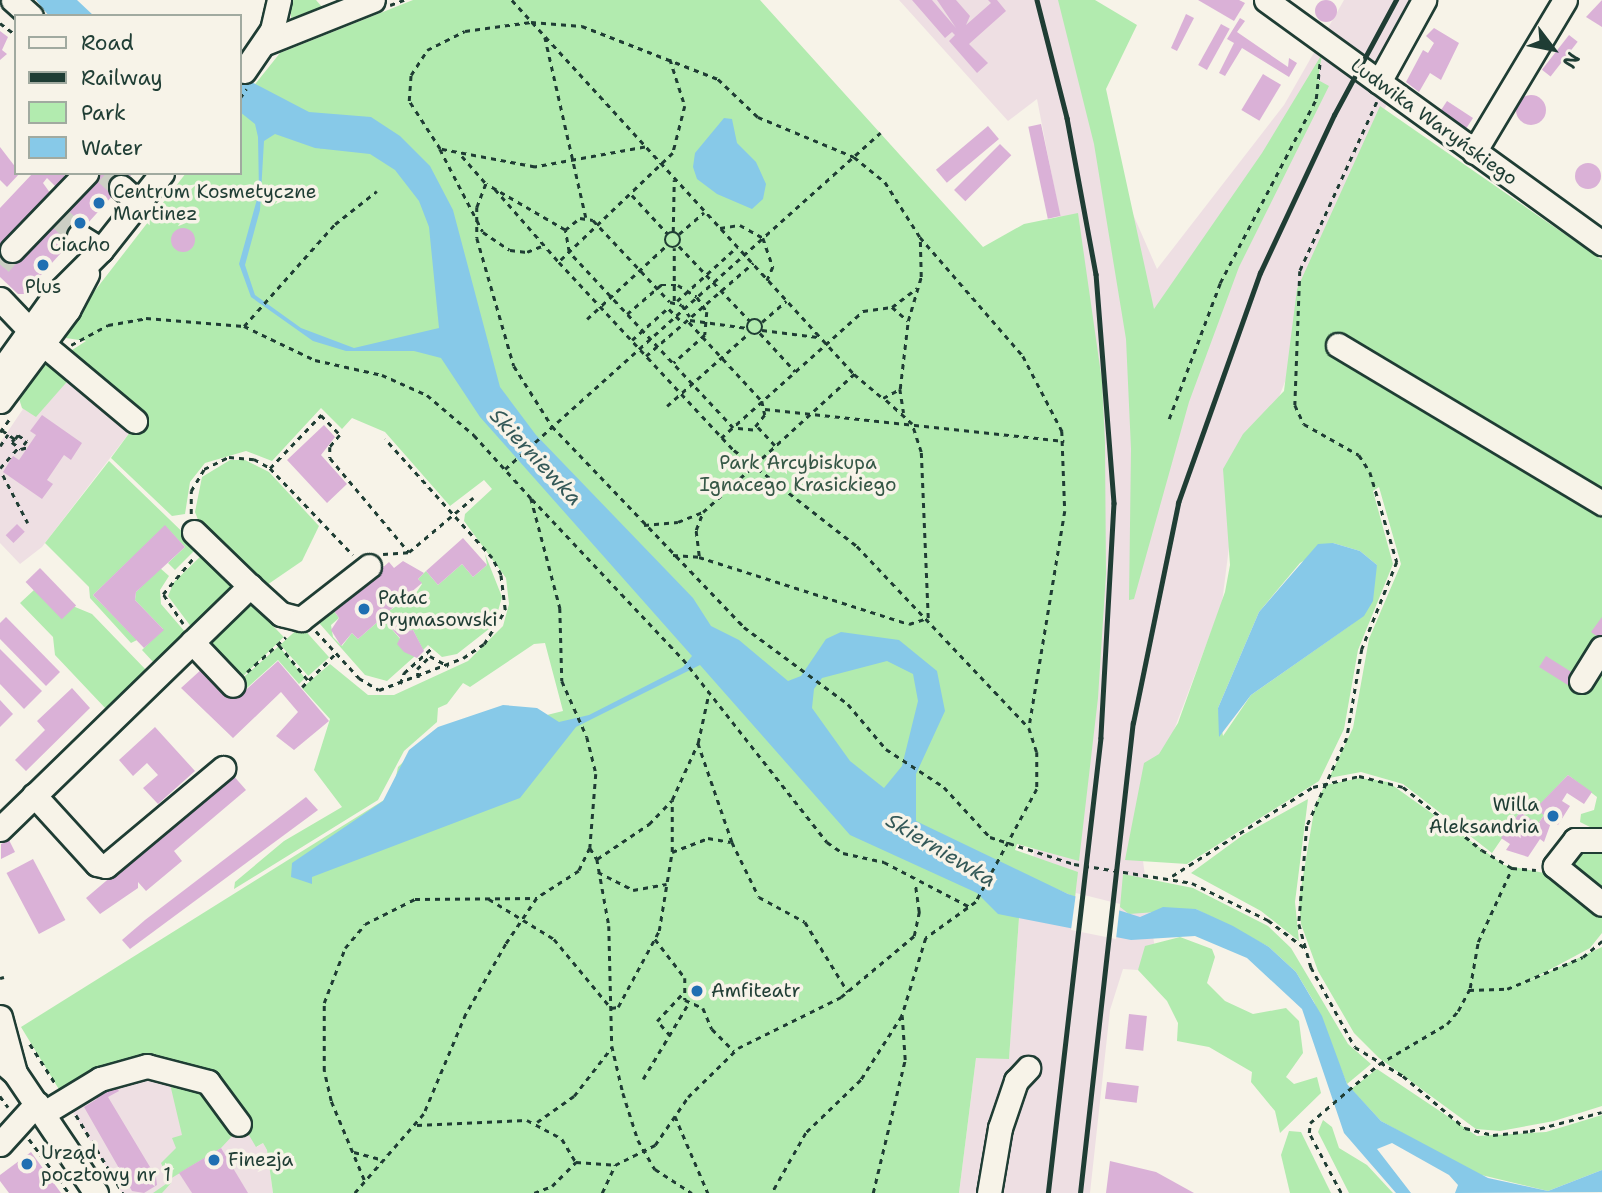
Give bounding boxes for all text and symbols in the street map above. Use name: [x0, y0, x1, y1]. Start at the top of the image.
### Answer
legend: [14, 14, 242, 175]
north arrow: [1518, 14, 1588, 84]
text: Road: [81, 29, 134, 57]
text: N: [1557, 47, 1586, 73]
street label: Ludwika Waryńskiego: [1346, 54, 1522, 190]
text: Railway: [81, 64, 163, 92]
text: Park: [81, 99, 126, 127]
text: Water: [81, 134, 143, 162]
place label: Centrum Kosmetyczne Martinez: [113, 181, 317, 225]
marker: Centrum Kosmetyczne Martinez: [91, 195, 107, 211]
marker: Ciacho: [72, 215, 88, 231]
place label: Ciacho: [50, 234, 110, 256]
marker: Plus: [35, 257, 51, 273]
place label: Plus: [25, 276, 61, 298]
water label: Skierniewka: [485, 403, 587, 511]
park label: Park Arcybiskupa Ignacego Krasickiego: [699, 452, 897, 496]
place label: Pałac Prymasowski: [378, 587, 498, 631]
marker: Pałac Prymasowski: [356, 601, 372, 617]
place label: Willa Aleksandria: [1429, 794, 1539, 838]
water label: Skierniewka: [882, 807, 1000, 893]
marker: Willa Aleksandria: [1545, 808, 1561, 824]
place label: Amfiteatr: [711, 980, 800, 1002]
marker: Amfiteatr: [689, 983, 705, 999]
place label: Urząd pocztowy nr 1: [41, 1142, 171, 1186]
place label: Finezja: [228, 1149, 293, 1171]
marker: Finezja: [206, 1152, 222, 1168]
marker: Urząd pocztowy nr 1: [19, 1156, 35, 1172]

